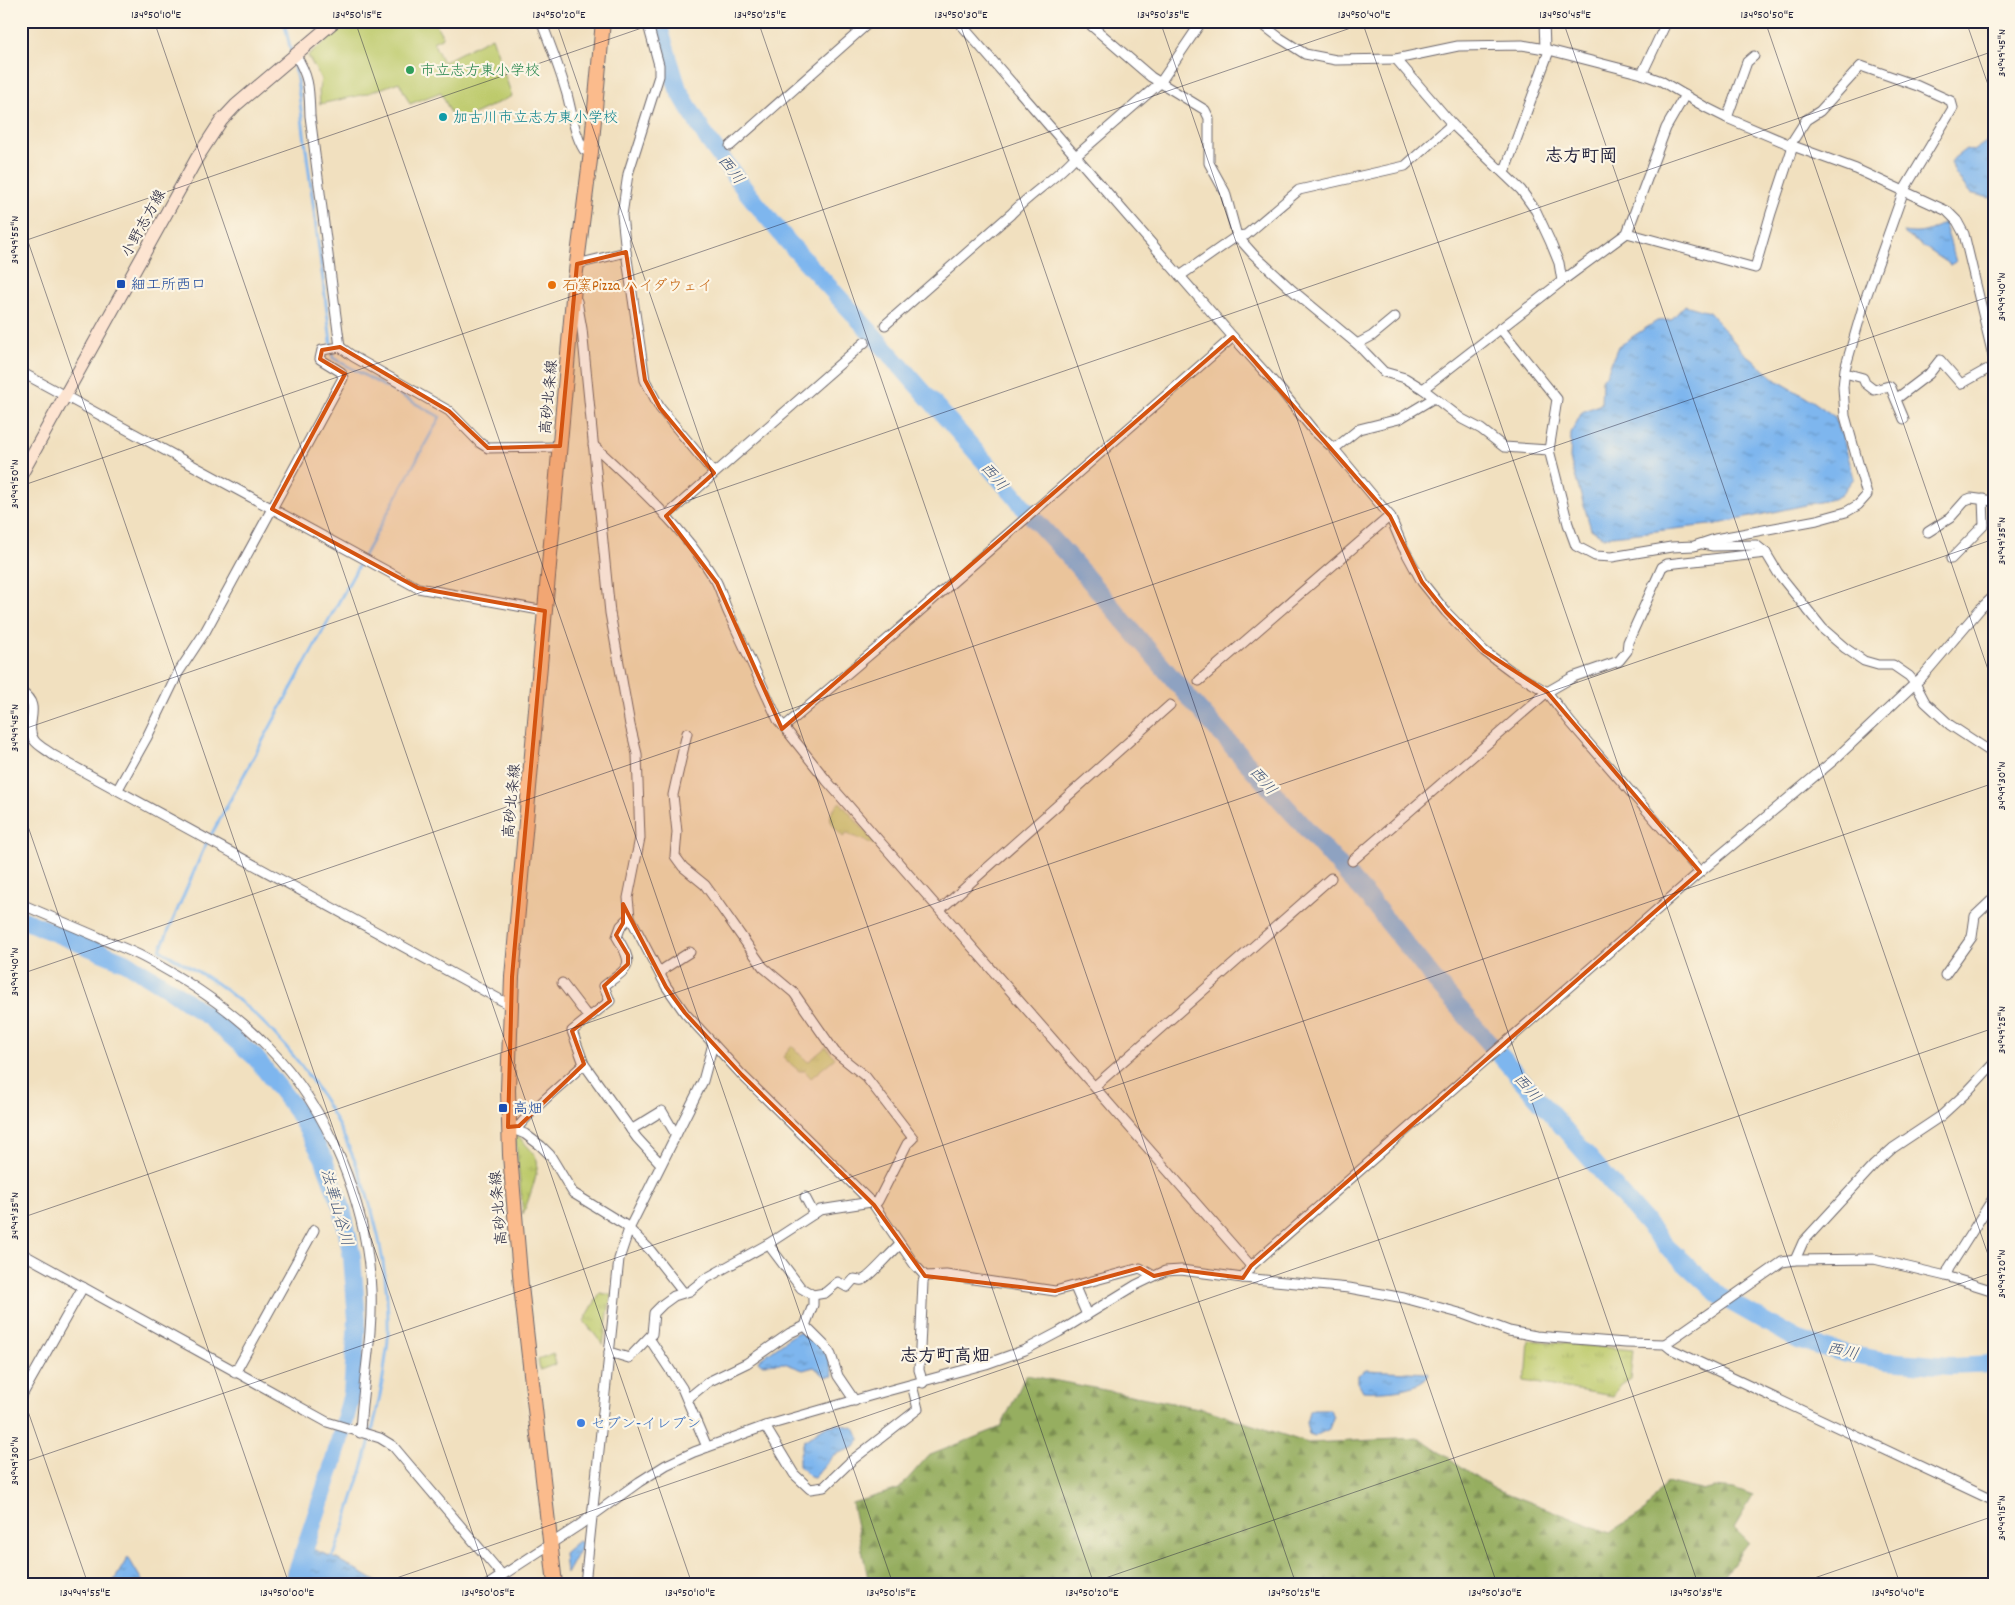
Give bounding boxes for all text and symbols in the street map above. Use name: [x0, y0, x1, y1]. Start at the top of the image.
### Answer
text: 134°50'10"E: [131, 7, 182, 24]
text: 134°50'15"E: [332, 7, 382, 24]
text: 134°50'20"E: [533, 7, 586, 24]
text: 134°50'25"E: [734, 7, 786, 24]
text: 134°50'30"E: [935, 7, 988, 24]
text: 134°50'35"E: [1137, 7, 1189, 24]
text: 134°50'40"E: [1338, 7, 1391, 24]
text: 134°50'45"E: [1539, 7, 1591, 24]
text: 134°50'50"E: [1740, 7, 1794, 24]
text: 34°49'45"N: [1994, 29, 2011, 77]
place label: 市立志方東小学校: [420, 61, 540, 83]
marker: 市立志方東小学校: [404, 64, 416, 76]
place label: 加古川市立志方東小学校: [453, 108, 618, 130]
marker: 加古川市立志方東小学校: [437, 111, 449, 123]
district label: 志方町岡: [1545, 145, 1617, 170]
water label: 西川: [711, 151, 749, 190]
street label: 小野志方線: [117, 186, 173, 262]
text: 34°49'55"N: [7, 216, 24, 264]
text: 34°49'40"N: [1994, 273, 2011, 321]
place label: 細工所西口: [131, 275, 206, 297]
place label: 石窯Pizza ハイダウェイ: [562, 276, 713, 298]
marker: 細工所西口: [115, 278, 127, 290]
marker: 石窯Pizza ハイダウェイ: [546, 279, 558, 291]
street label: 高砂北条線: [536, 359, 564, 435]
water label: 西川: [974, 458, 1012, 497]
text: 34°49'50"N: [7, 459, 24, 509]
text: 34°49'35"N: [1994, 517, 2011, 565]
text: 34°49'45"N: [7, 704, 24, 752]
text: 34°49'30"N: [1994, 761, 2011, 811]
water label: 西川: [1243, 762, 1281, 801]
street label: 高砂北条線: [499, 763, 527, 839]
text: 34°49'40"N: [7, 948, 24, 996]
text: 34°49'25"N: [1994, 1006, 2011, 1054]
water label: 西川: [1507, 1069, 1545, 1108]
place label: 高畑: [513, 1099, 543, 1121]
marker: 高畑: [497, 1102, 509, 1114]
water label: 法華山谷川: [314, 1166, 358, 1249]
street label: 高砂北条線: [486, 1170, 514, 1246]
text: 34°49'35"N: [7, 1192, 24, 1240]
text: 34°49'20"N: [1994, 1249, 2011, 1298]
water label: 西川: [1824, 1338, 1861, 1367]
district label: 志方町高畑: [900, 1345, 990, 1370]
place label: セブン-イレブン: [591, 1414, 701, 1436]
marker: セブン-イレブン: [575, 1417, 587, 1429]
text: 34°49'30"N: [7, 1436, 24, 1486]
text: 34°49'15"N: [1994, 1495, 2011, 1541]
text: 134°49'55"E: [60, 1585, 111, 1602]
text: 134°50'00"E: [260, 1585, 315, 1602]
text: 134°50'05"E: [461, 1585, 515, 1602]
text: 134°50'10"E: [665, 1585, 716, 1602]
text: 134°50'15"E: [866, 1585, 916, 1602]
text: 134°50'20"E: [1066, 1585, 1119, 1602]
text: 134°50'25"E: [1268, 1585, 1320, 1602]
text: 134°50'30"E: [1469, 1585, 1522, 1602]
text: 134°50'35"E: [1670, 1585, 1722, 1602]
text: 134°50'40"E: [1872, 1585, 1925, 1602]

